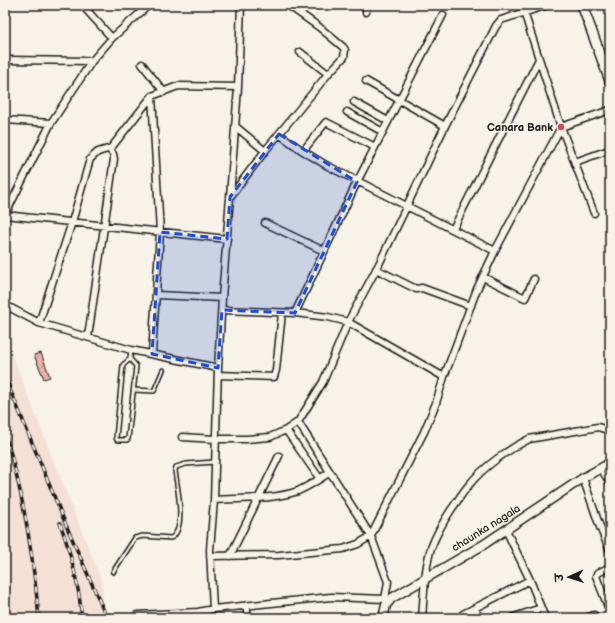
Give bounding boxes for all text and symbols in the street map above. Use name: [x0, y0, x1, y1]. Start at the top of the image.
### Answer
place label: Canara Bank: [487, 121, 553, 134]
marker: Canara Bank: [556, 122, 566, 132]
street label: chaunka nagala: [449, 502, 523, 554]
north arrow: [549, 557, 589, 597]
text: उ: [553, 572, 566, 582]

